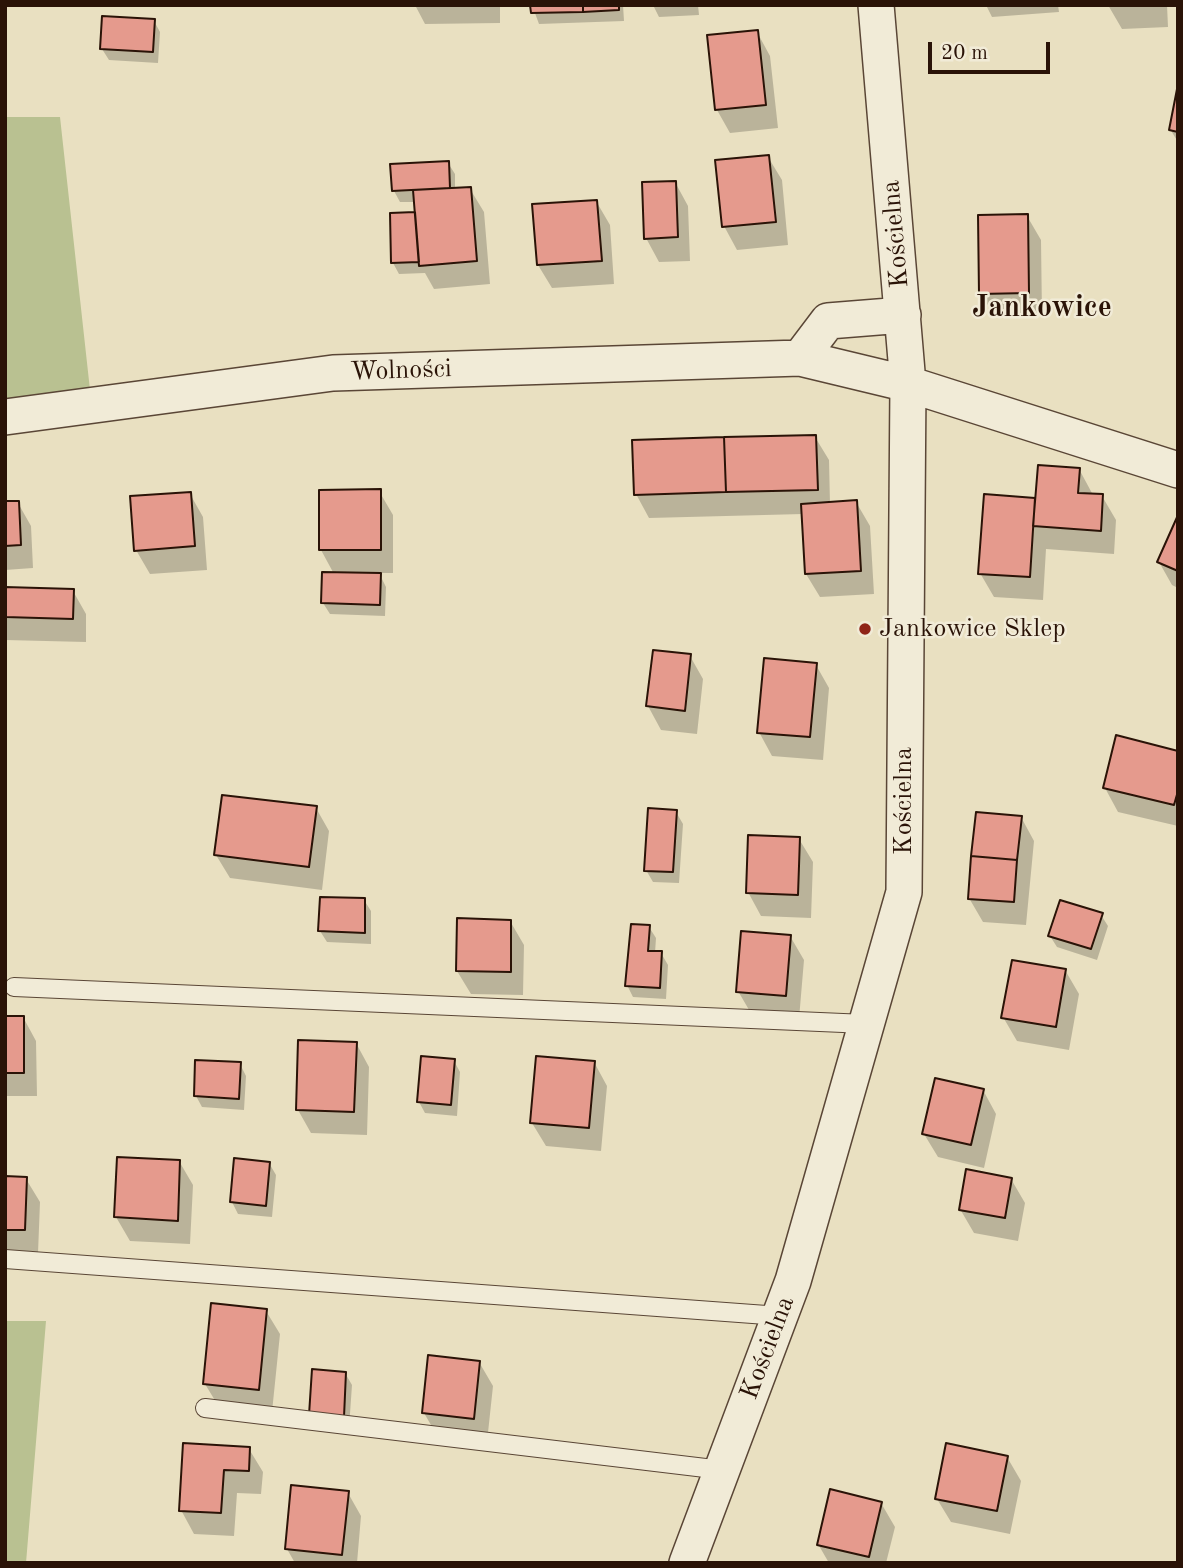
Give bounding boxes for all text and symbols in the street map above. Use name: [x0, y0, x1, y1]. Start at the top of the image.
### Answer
scale bar: [931, 28, 1054, 72]
text: 20 m: [941, 43, 988, 64]
street label: Kościelna: [876, 179, 916, 289]
district label: Jankowice: [972, 290, 1112, 326]
street label: Wolności: [350, 354, 452, 388]
place label: Jankowice Sklep: [879, 613, 1066, 645]
marker: Jankowice Sklep: [857, 621, 873, 637]
street label: Kościelna: [888, 747, 920, 855]
street label: Kościelna: [734, 1292, 802, 1404]

